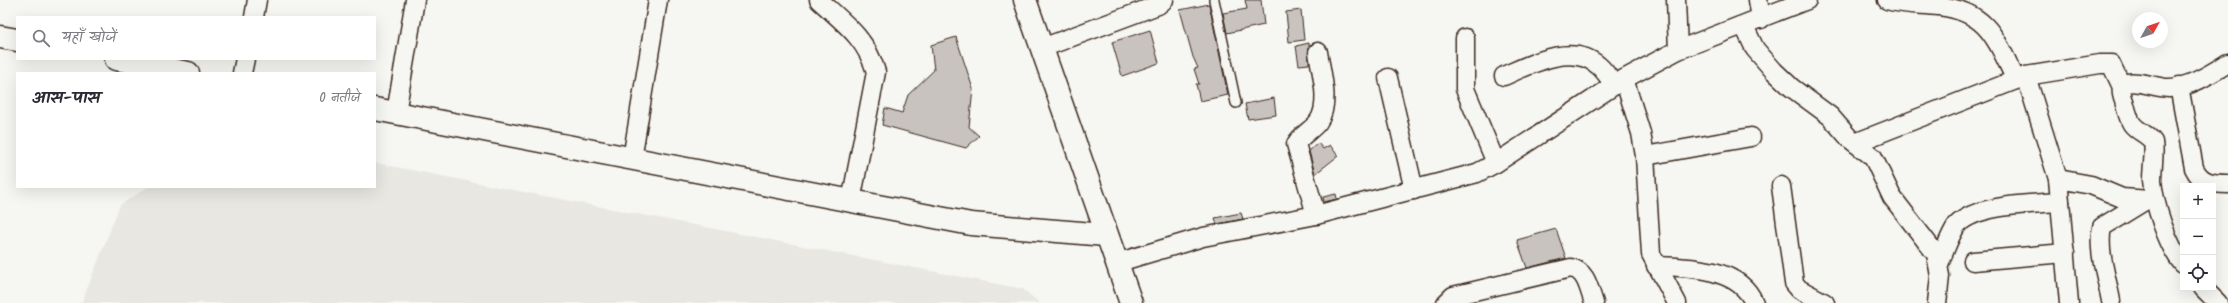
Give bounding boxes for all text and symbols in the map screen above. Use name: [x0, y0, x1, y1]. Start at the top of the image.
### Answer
north arrow: [2132, 12, 2168, 48]
search box: [16, 16, 376, 60]
text: यहाँ खोजें: [62, 26, 116, 50]
icon: search: [30, 27, 52, 49]
text: आस-पास: [32, 85, 100, 112]
text: 0 नतीजे: [319, 88, 360, 109]
map controls: [2180, 183, 2216, 291]
button: +: [2180, 183, 2216, 219]
button: −: [2180, 219, 2216, 255]
button: locate: [2180, 255, 2216, 291]

